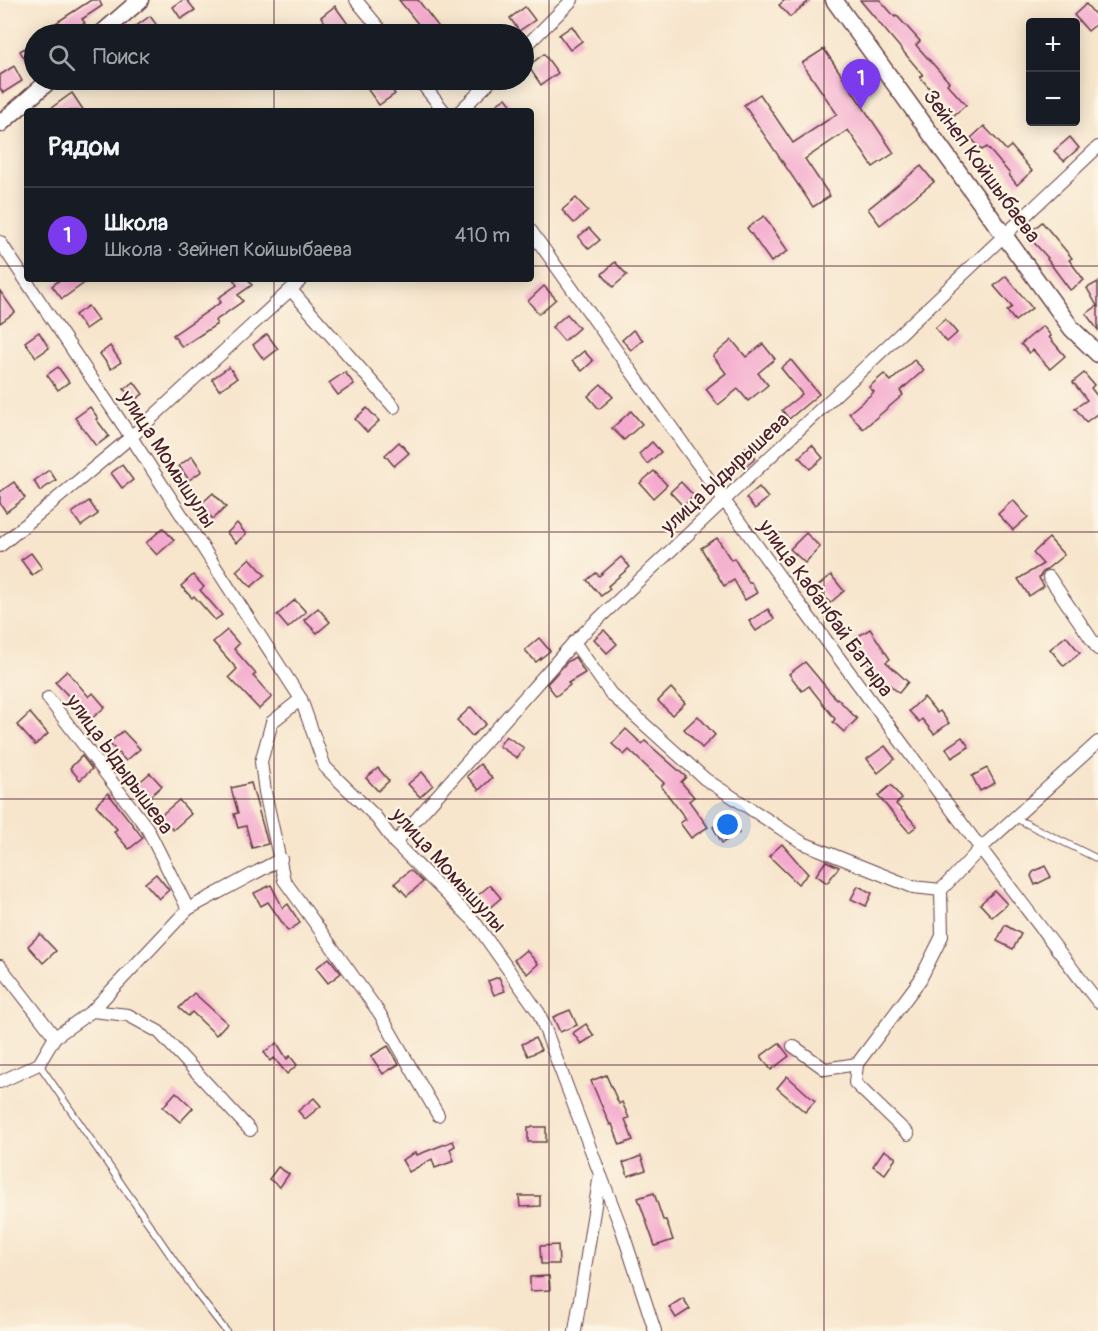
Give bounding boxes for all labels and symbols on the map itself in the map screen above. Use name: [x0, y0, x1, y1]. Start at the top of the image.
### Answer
pin: 1: [842, 60, 880, 109]
street label: Зейнеп Койшыбаева: [917, 84, 1046, 248]
street label: улица Момышулы: [112, 384, 222, 533]
street label: улица Ыдырышева: [654, 407, 796, 541]
street label: улица Кабанбай Батыра: [752, 513, 899, 702]
street label: улица Ыдырышева: [59, 688, 180, 840]
street label: улица Момышулы: [385, 801, 512, 938]
your location: [713, 810, 742, 839]

